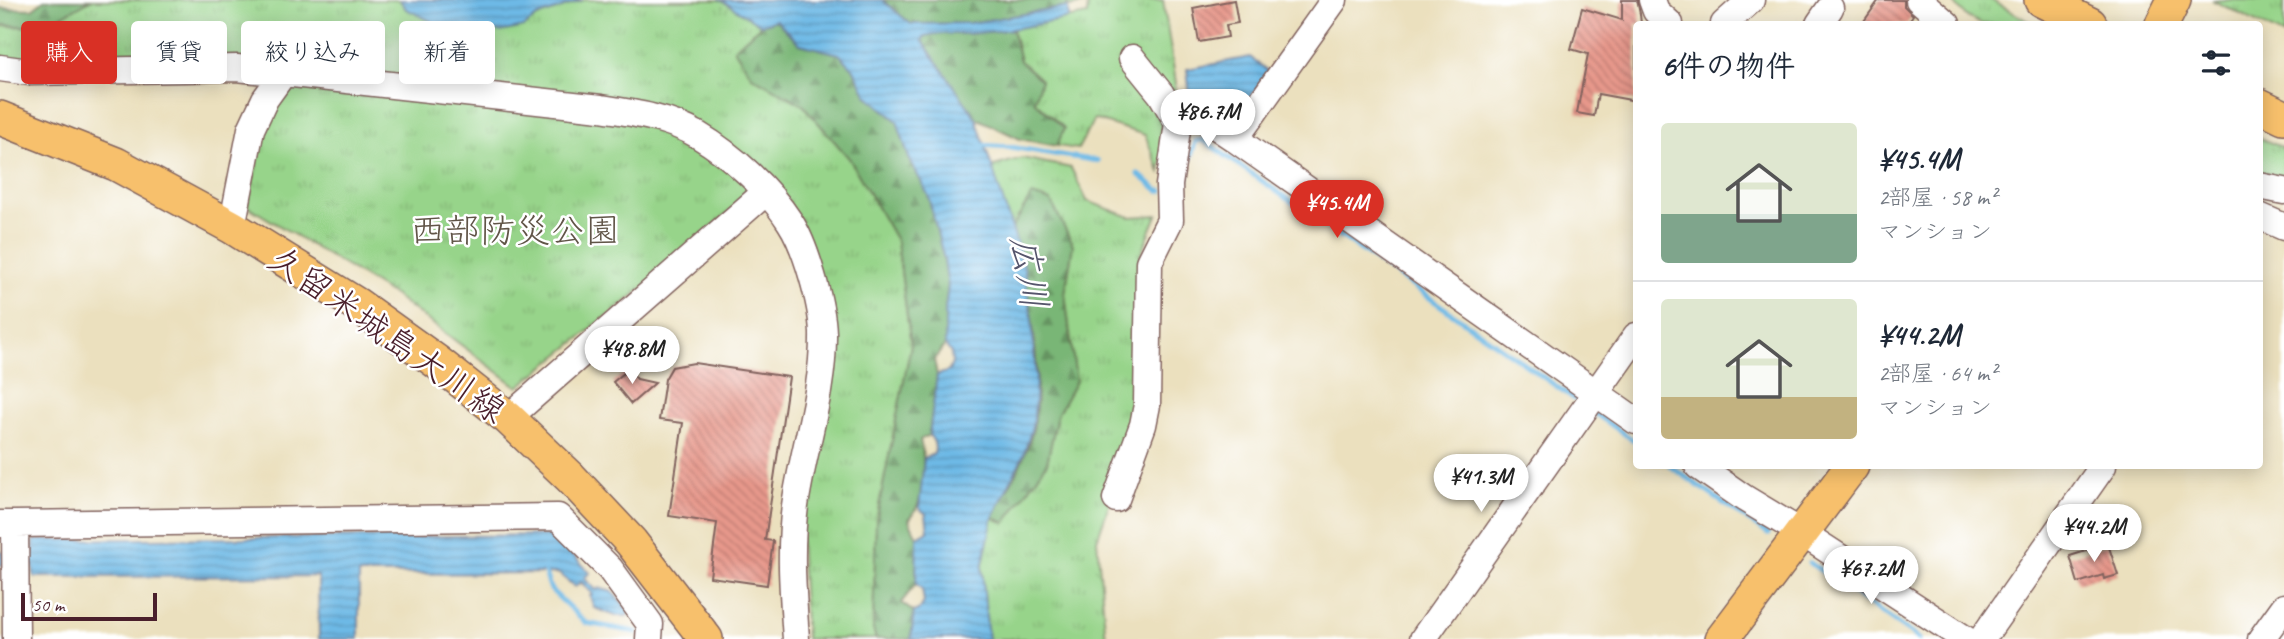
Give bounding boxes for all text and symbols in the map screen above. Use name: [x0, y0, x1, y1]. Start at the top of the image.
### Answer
chip: 購入: [21, 21, 117, 84]
chip: 賃貸: [131, 21, 227, 84]
chip: 絞り込み: [241, 21, 385, 84]
chip: 新着: [399, 21, 495, 84]
icon: filters: [2197, 44, 2235, 82]
text: 6件の物件: [1661, 47, 1795, 85]
pin: ¥86.7M: [1151, 90, 1265, 149]
text: ¥86.7M: [1176, 97, 1240, 126]
text: ¥45.4M: [1878, 140, 1959, 178]
icon: home: [1717, 151, 1801, 235]
pin: ¥45.4M: [1280, 180, 1394, 240]
text: 2部屋 · 58 m²: [1878, 183, 1996, 212]
text: ¥45.4M: [1306, 188, 1368, 217]
park label: 西部防災公園: [410, 208, 620, 253]
text: マンション: [1878, 217, 1992, 246]
water label: 広川: [1001, 232, 1059, 312]
street label: 久留米城島大川線: [259, 236, 514, 433]
text: ¥44.2M: [1878, 316, 1960, 354]
pin: ¥48.8M: [575, 326, 689, 386]
icon: home: [1717, 327, 1801, 411]
text: ¥48.8M: [601, 334, 663, 363]
text: 2部屋 · 64 m²: [1878, 359, 1996, 388]
text: マンション: [1878, 393, 1992, 422]
pin: ¥41.3M: [1424, 454, 1538, 514]
text: ¥41.3M: [1450, 462, 1512, 491]
pin: ¥44.2M: [2037, 504, 2151, 564]
text: ¥44.2M: [2063, 512, 2125, 541]
pin: ¥67.2M: [1814, 546, 1928, 606]
text: ¥67.2M: [1839, 554, 1903, 583]
scale bar: [21, 590, 158, 622]
text: 50 m: [32, 593, 64, 617]

